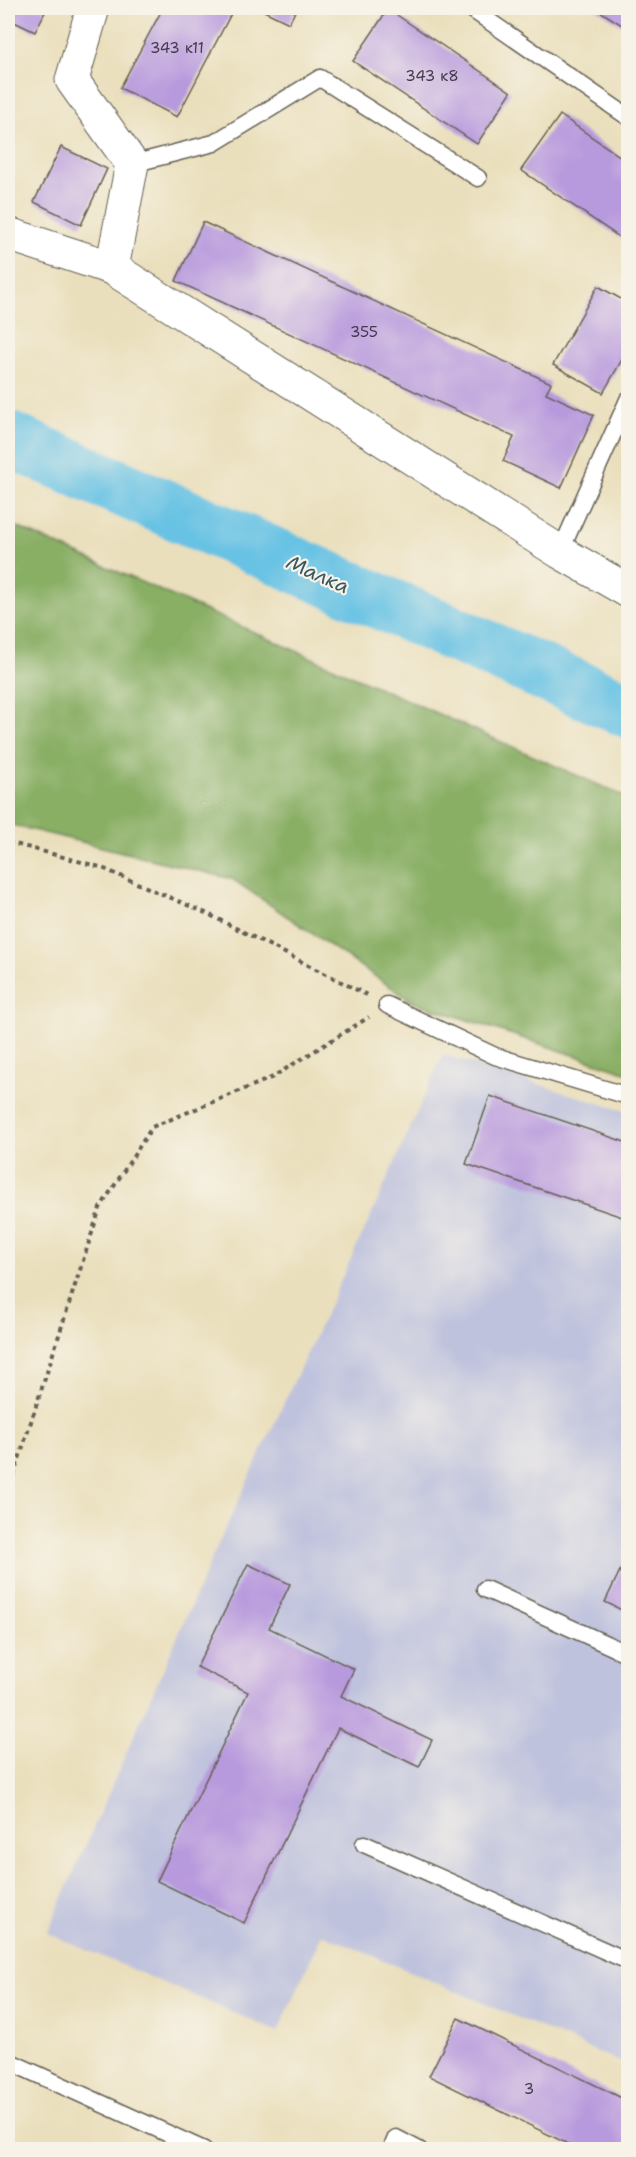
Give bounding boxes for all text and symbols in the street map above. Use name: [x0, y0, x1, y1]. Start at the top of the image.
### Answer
house number: 343 к11: [150, 38, 204, 58]
house number: 343 к8: [405, 66, 459, 86]
house number: 355: [350, 322, 378, 342]
water label: Малка: [283, 549, 353, 599]
house number: 3: [524, 2079, 534, 2099]

